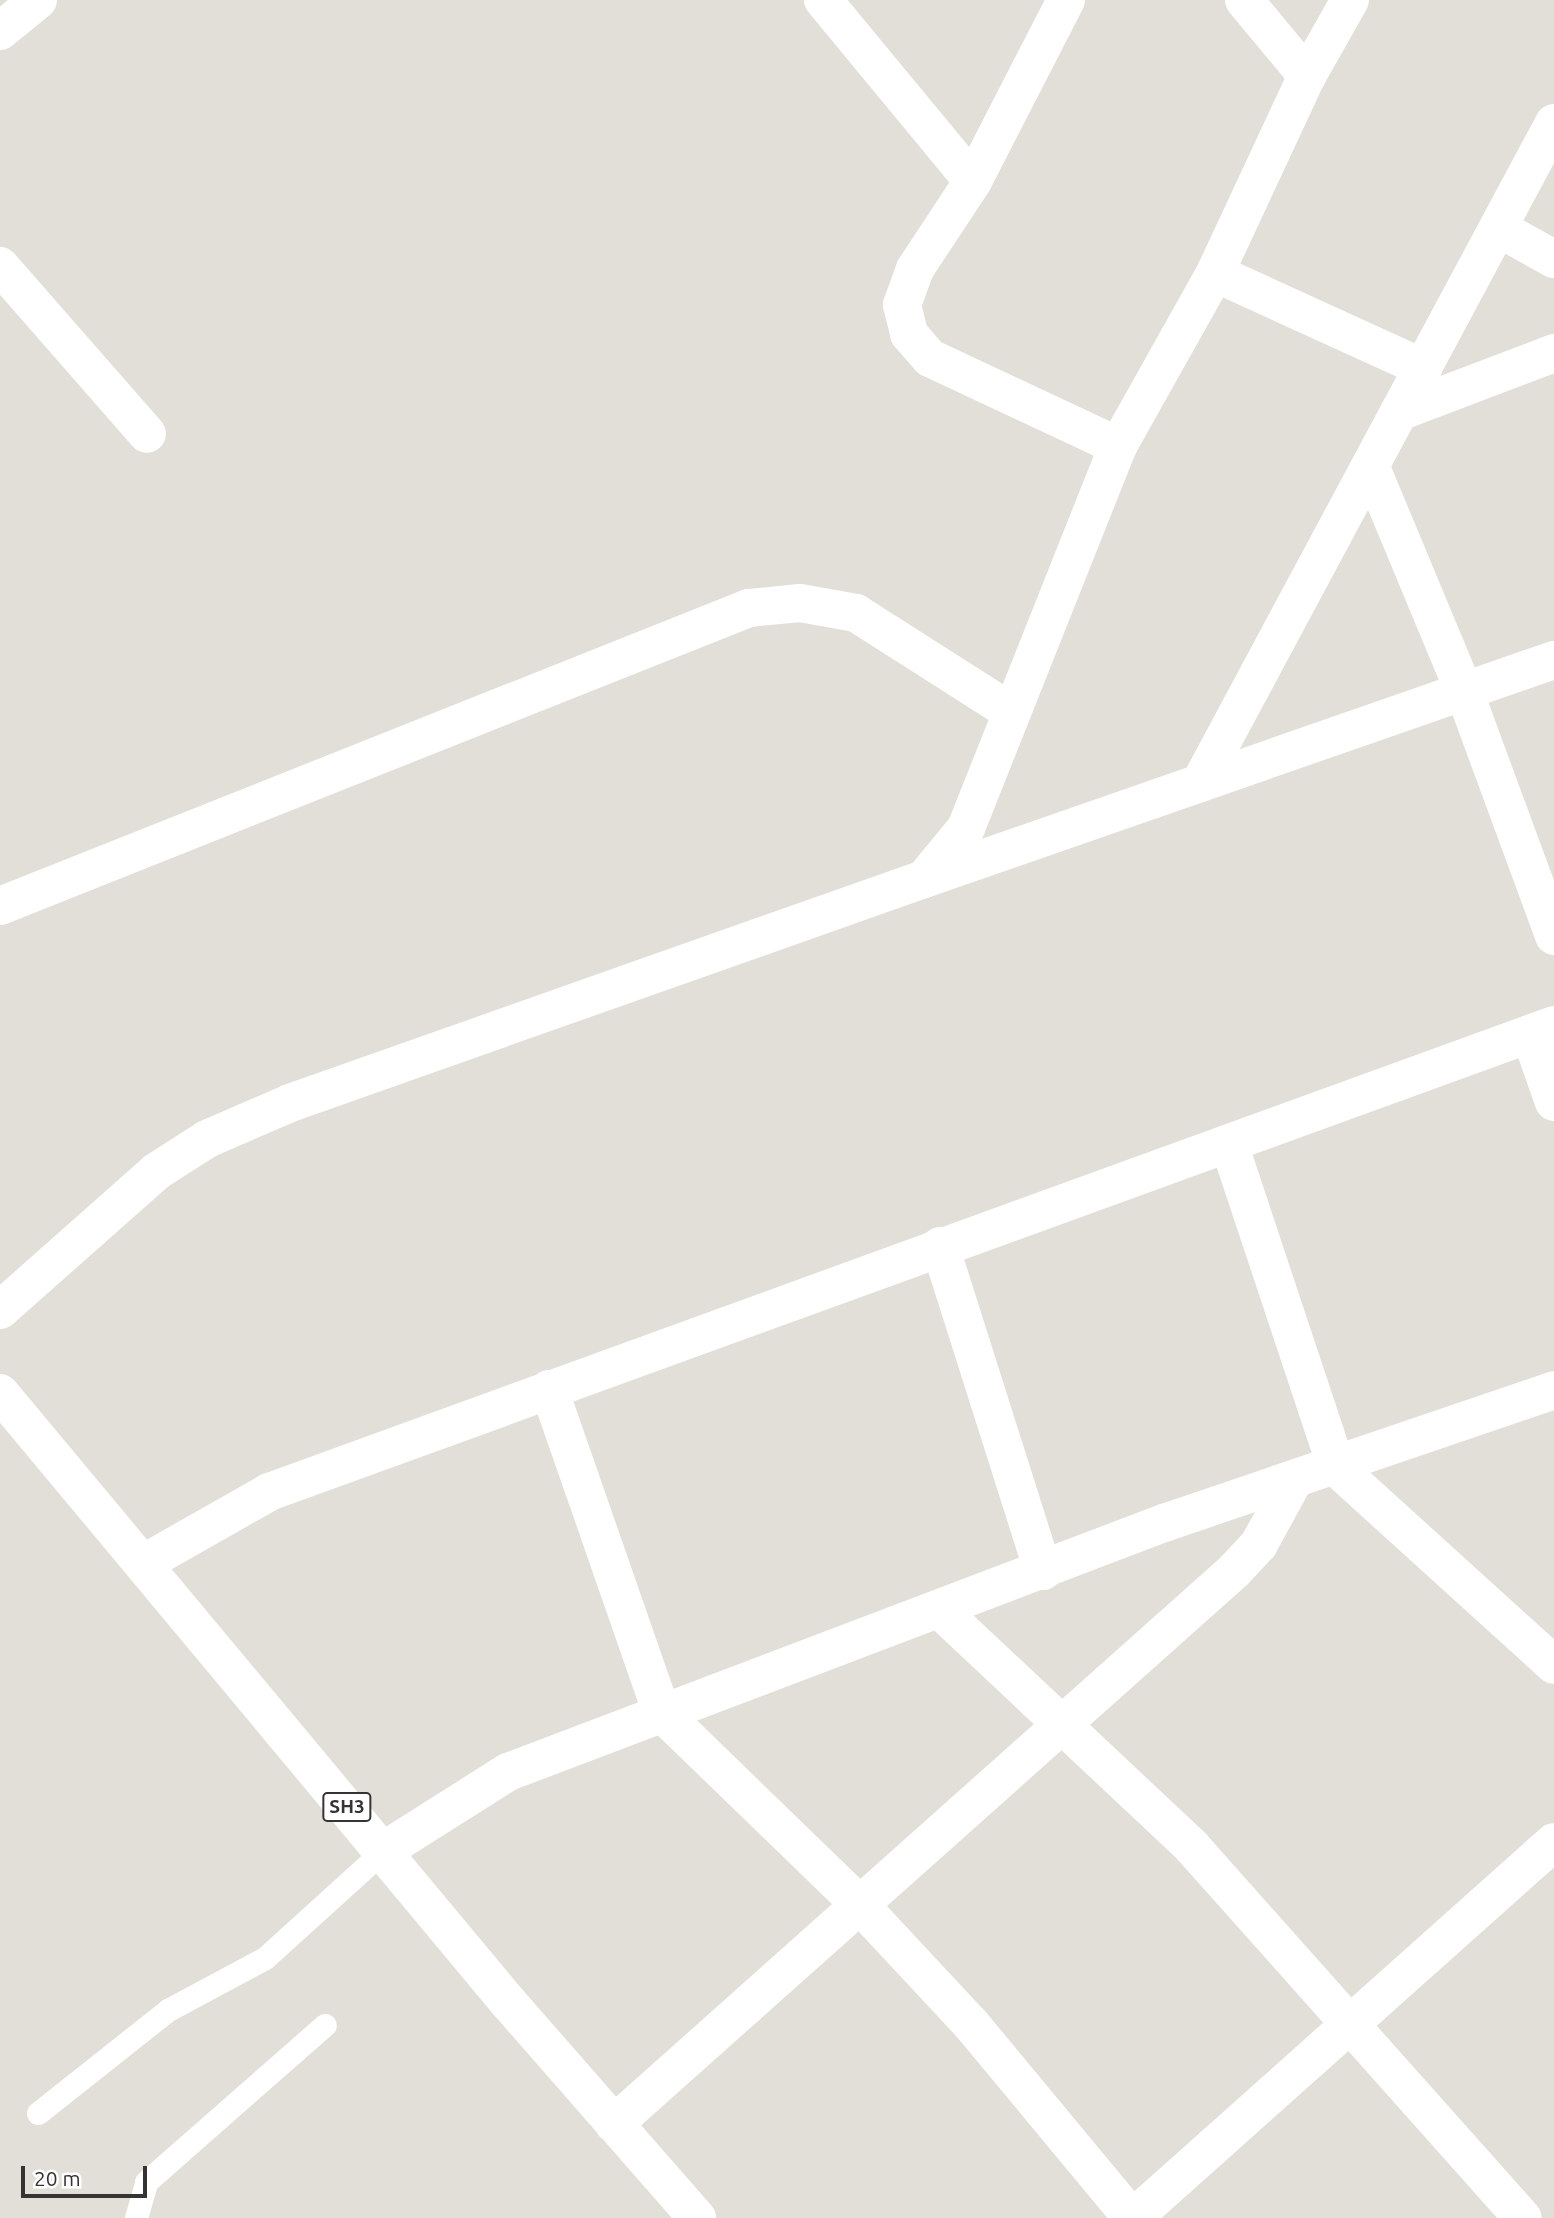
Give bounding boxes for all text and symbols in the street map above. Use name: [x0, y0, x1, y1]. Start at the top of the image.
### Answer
road number: SH3: [321, 1792, 373, 1823]
scale bar: [24, 2152, 150, 2196]
text: 20 m: [34, 2166, 81, 2190]

